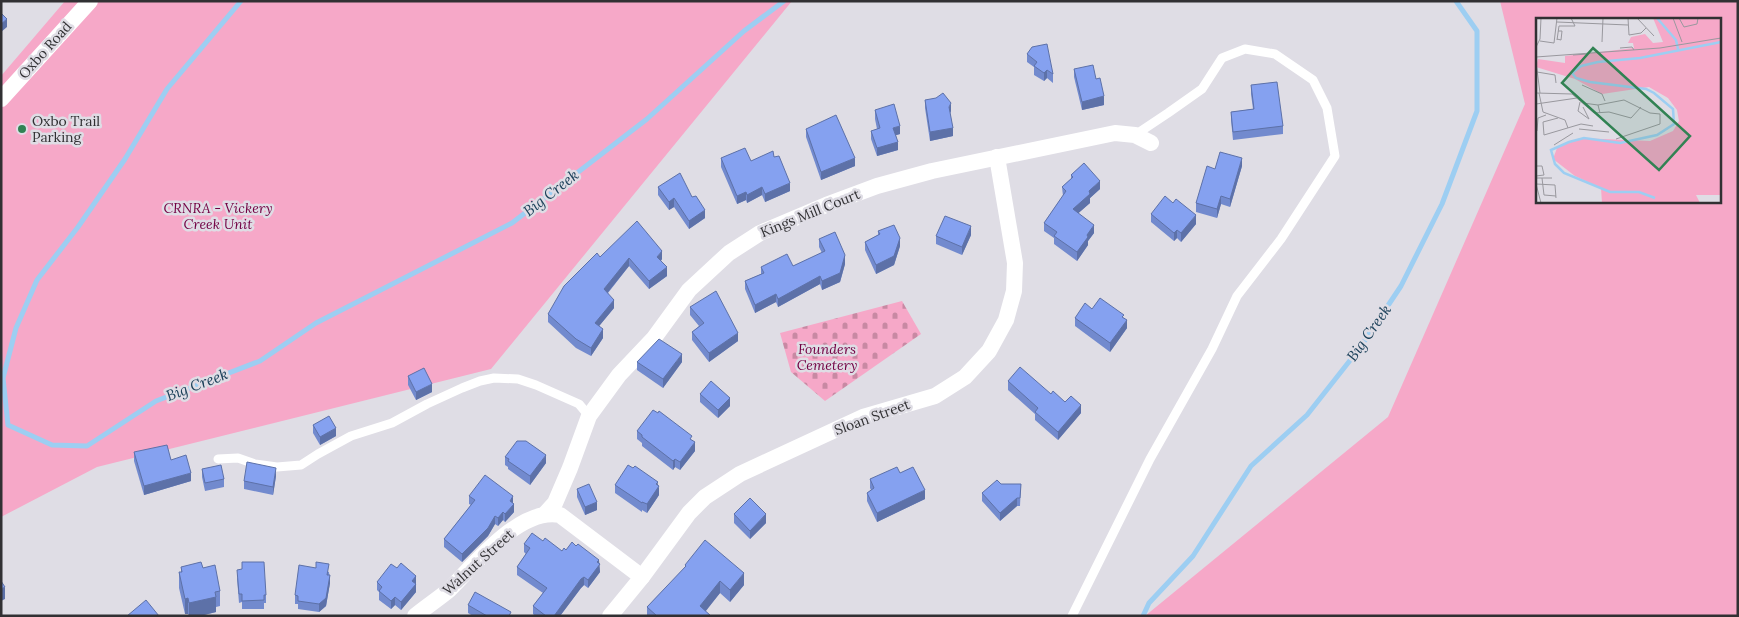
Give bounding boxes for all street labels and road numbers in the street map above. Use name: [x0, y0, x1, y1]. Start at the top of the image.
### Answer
street label: Oxbo Road: [15, 18, 75, 82]
street label: Kings Mill Court: [758, 185, 863, 241]
street label: Sloan Street: [832, 395, 913, 439]
street label: Walnut Street: [439, 525, 518, 599]

